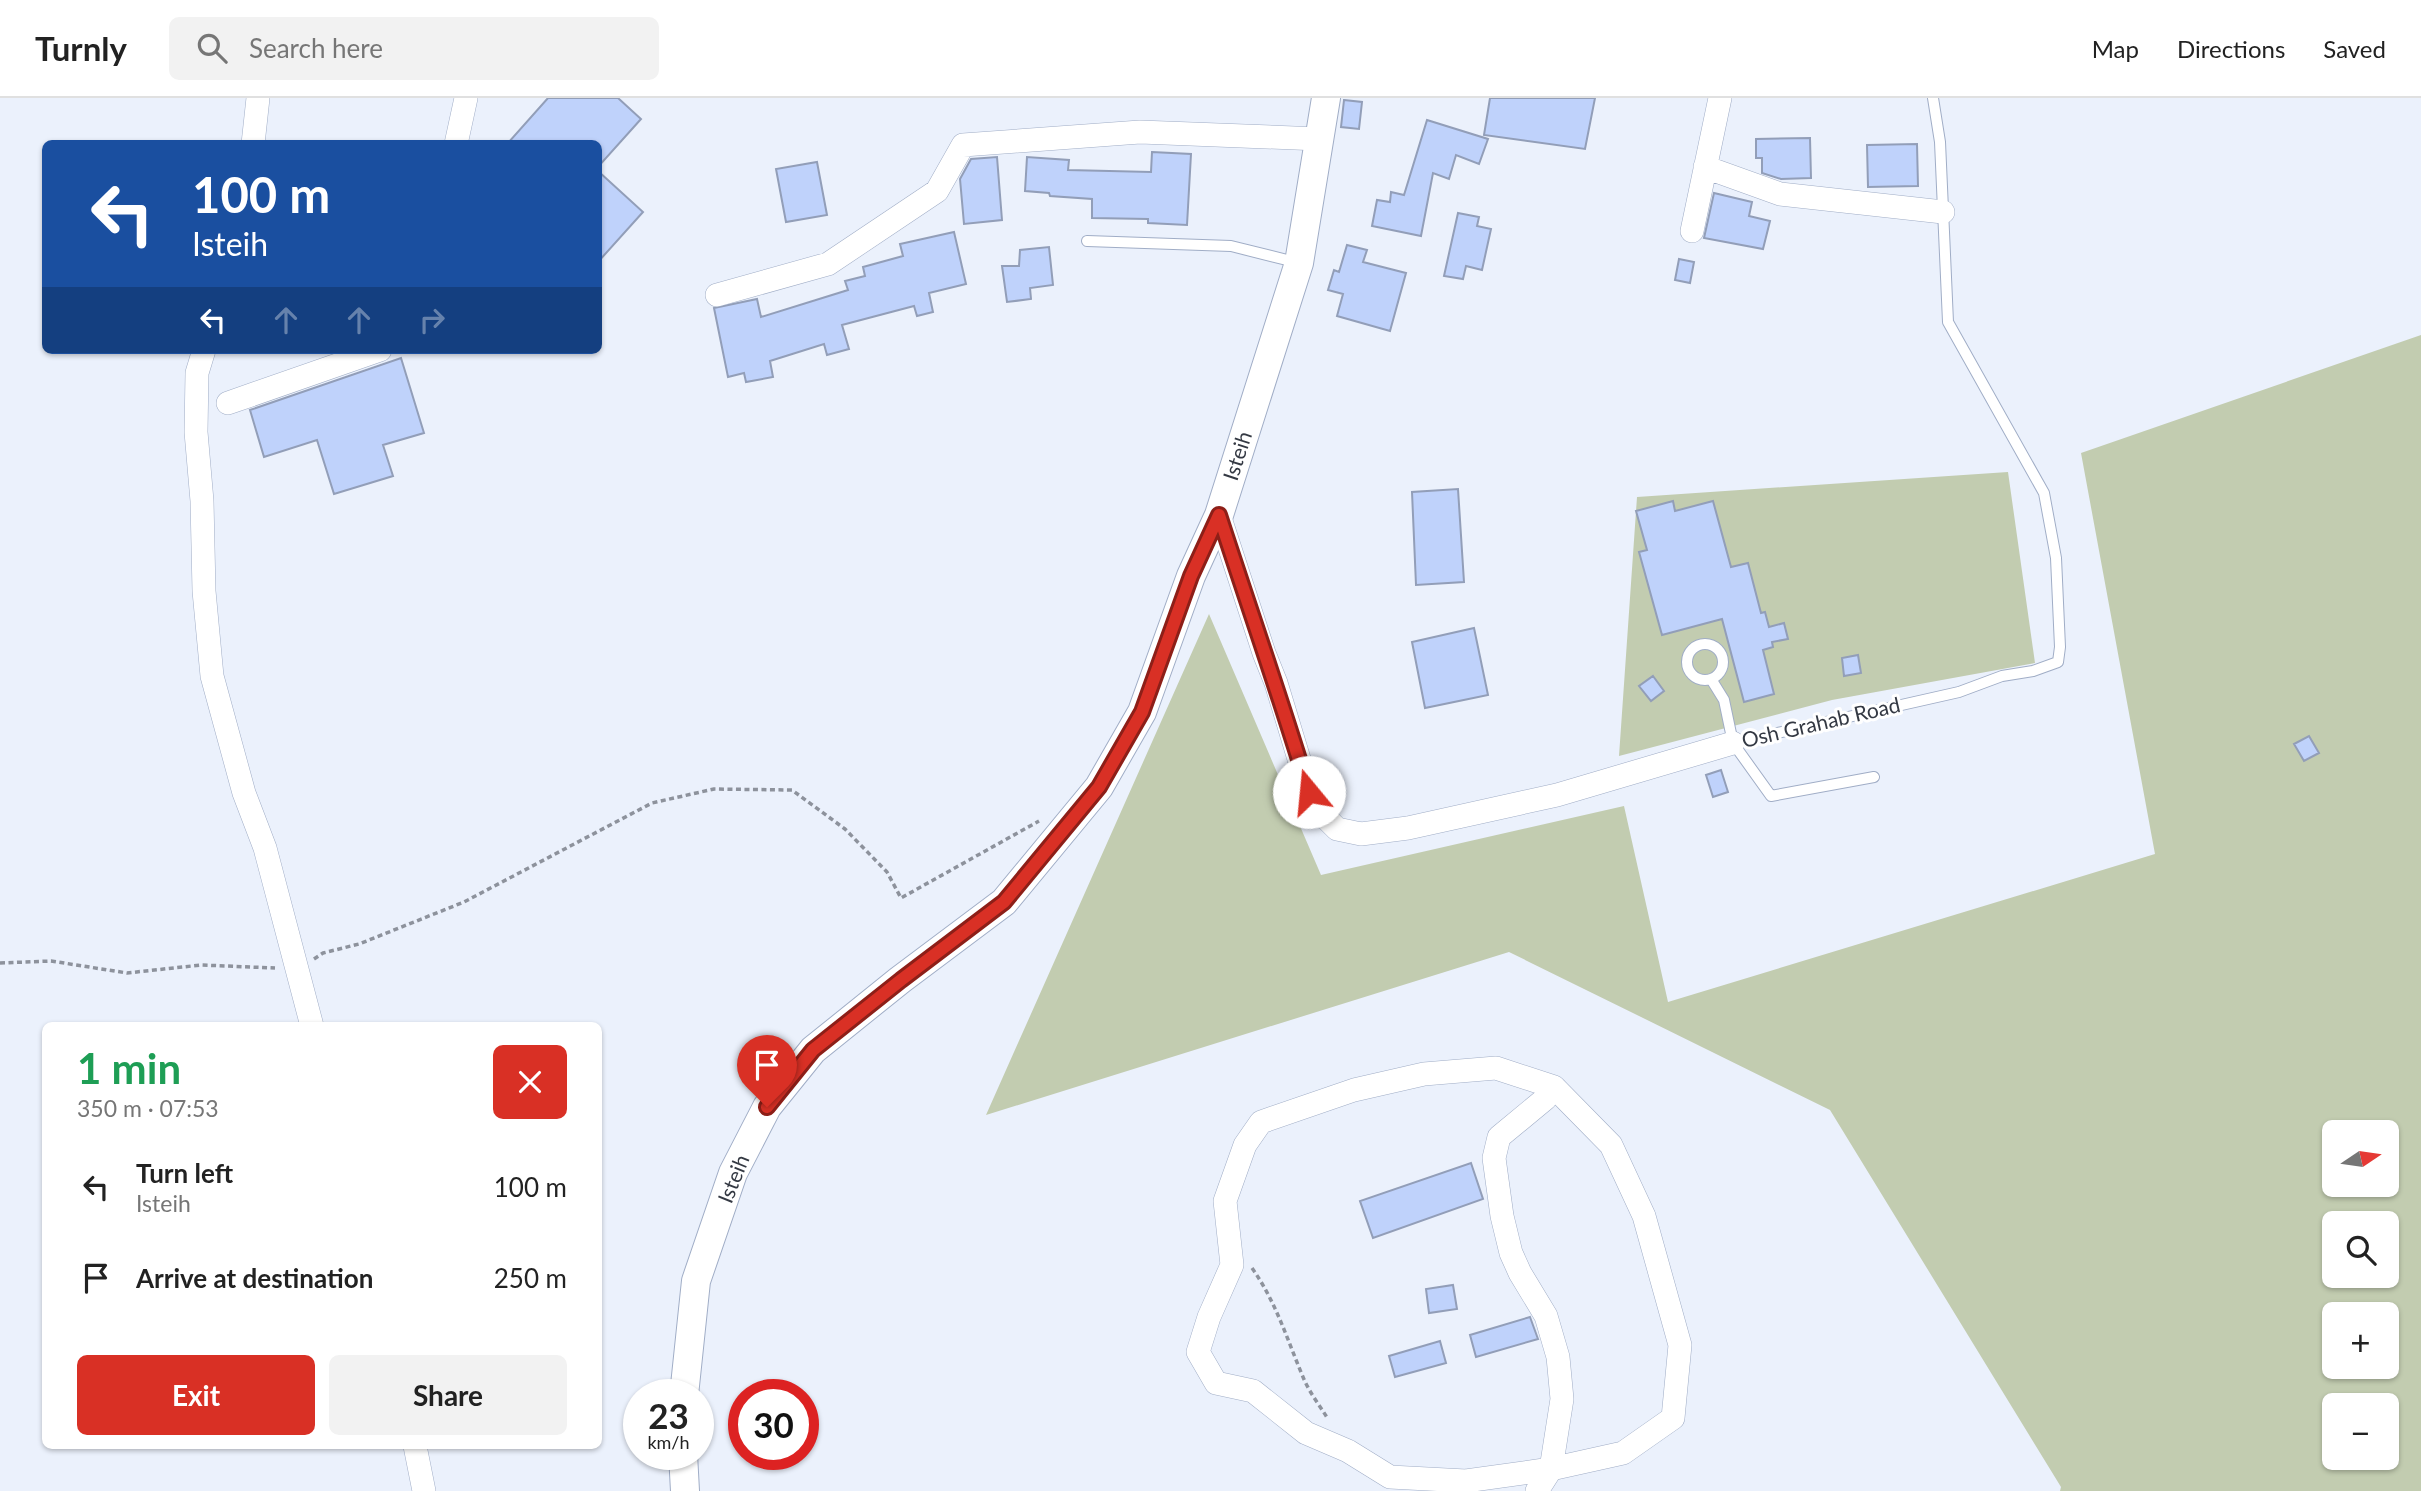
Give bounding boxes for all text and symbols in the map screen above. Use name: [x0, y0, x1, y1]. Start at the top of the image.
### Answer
search box: [169, 17, 659, 80]
text: Turnly: [35, 28, 127, 68]
icon: search: [193, 29, 231, 67]
text: Search here: [249, 32, 383, 64]
text: Map: [2092, 34, 2139, 63]
text: Directions: [2177, 34, 2285, 63]
text: Saved: [2323, 34, 2386, 63]
text: 100 m: [192, 165, 330, 223]
icon: left: [77, 168, 168, 259]
text: Isteih: [192, 224, 268, 263]
icon: left: [194, 301, 232, 339]
icon: ahead: [267, 301, 305, 339]
icon: ahead: [340, 301, 378, 339]
icon: right: [413, 301, 451, 339]
street label: Isteih: [1217, 428, 1256, 483]
street label: Osh Grahab Road: [1739, 691, 1902, 752]
position arrow: [1272, 755, 1346, 829]
pin: [737, 1035, 797, 1107]
text: 1 min: [77, 1043, 181, 1093]
button: close: [493, 1045, 567, 1119]
icon: arrive: [748, 1046, 786, 1084]
text: 350 m · 07:53: [77, 1094, 219, 1122]
north arrow: [2322, 1120, 2399, 1197]
map controls: [2322, 1120, 2399, 1470]
street label: Isteih: [712, 1151, 754, 1206]
text: Turn left: [136, 1157, 233, 1189]
icon: left: [77, 1168, 115, 1206]
text: 100 m: [494, 1171, 567, 1203]
text: Isteih: [136, 1189, 191, 1217]
button: search: [2322, 1211, 2399, 1288]
icon: arrive: [77, 1259, 115, 1297]
text: Arrive at destination: [136, 1262, 373, 1294]
text: 250 m: [494, 1262, 567, 1294]
button: +: [2322, 1302, 2399, 1379]
button: Exit: [77, 1355, 315, 1435]
button: Share: [329, 1355, 567, 1435]
speed limit sign: 30: [728, 1379, 819, 1470]
button: −: [2322, 1393, 2399, 1470]
text: 23: [648, 1394, 689, 1436]
text: km/h: [647, 1431, 690, 1453]

